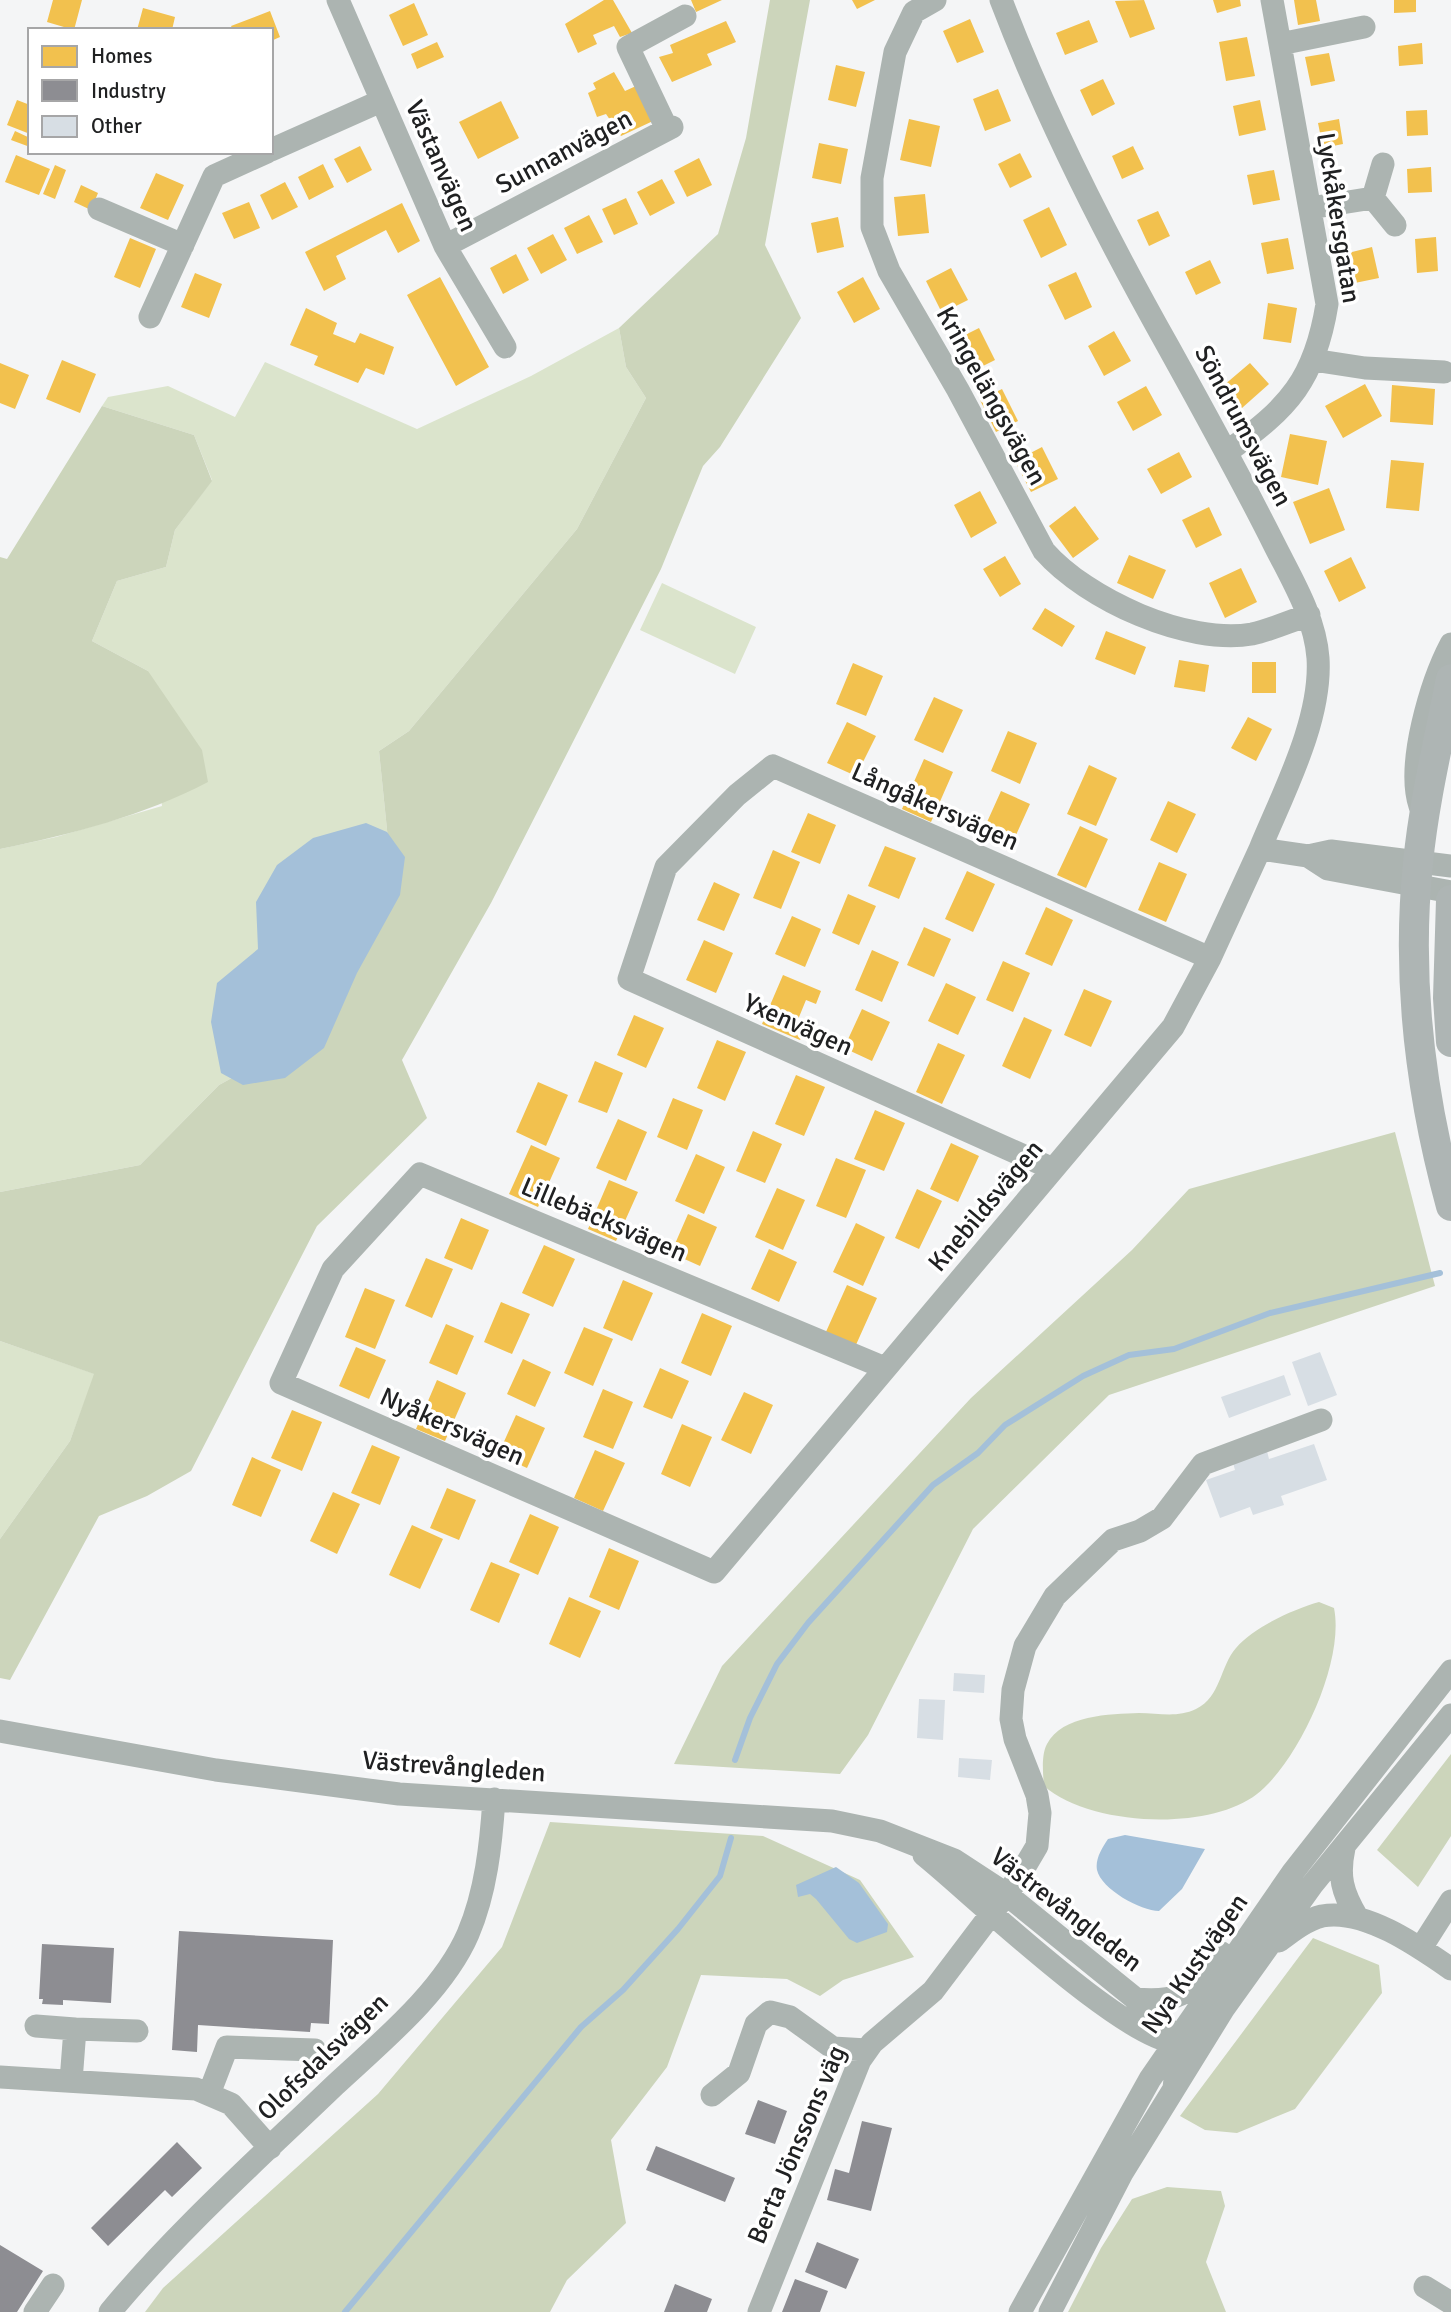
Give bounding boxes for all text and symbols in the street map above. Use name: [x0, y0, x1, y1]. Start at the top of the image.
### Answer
legend: [28, 28, 273, 154]
text: Homes: [91, 43, 153, 69]
text: Industry: [91, 78, 166, 104]
street label: Västanvägen: [398, 95, 484, 237]
street label: Sunnanvägen: [490, 103, 638, 201]
text: Other: [91, 113, 142, 139]
street label: Lyckåkersgatan: [1309, 130, 1367, 306]
street label: Kringelängsvägen: [929, 301, 1053, 491]
street label: Söndrumsvägen: [1187, 340, 1299, 512]
street label: Långåkersvägen: [846, 756, 1024, 858]
street label: Yxenvägen: [738, 987, 858, 1063]
street label: Knebildsvägen: [922, 1134, 1050, 1278]
street label: Lillebäcksvägen: [516, 1171, 692, 1269]
street label: Nyåkersvägen: [375, 1381, 529, 1473]
street label: Västrevångleden: [361, 1745, 547, 1789]
street label: Västrevångleden: [984, 1841, 1148, 1979]
street label: Nya Kustvägen: [1135, 1888, 1255, 2040]
street label: Olofsdalsvägen: [251, 1987, 395, 2127]
street label: Berta Jönssons väg: [741, 2041, 853, 2249]

